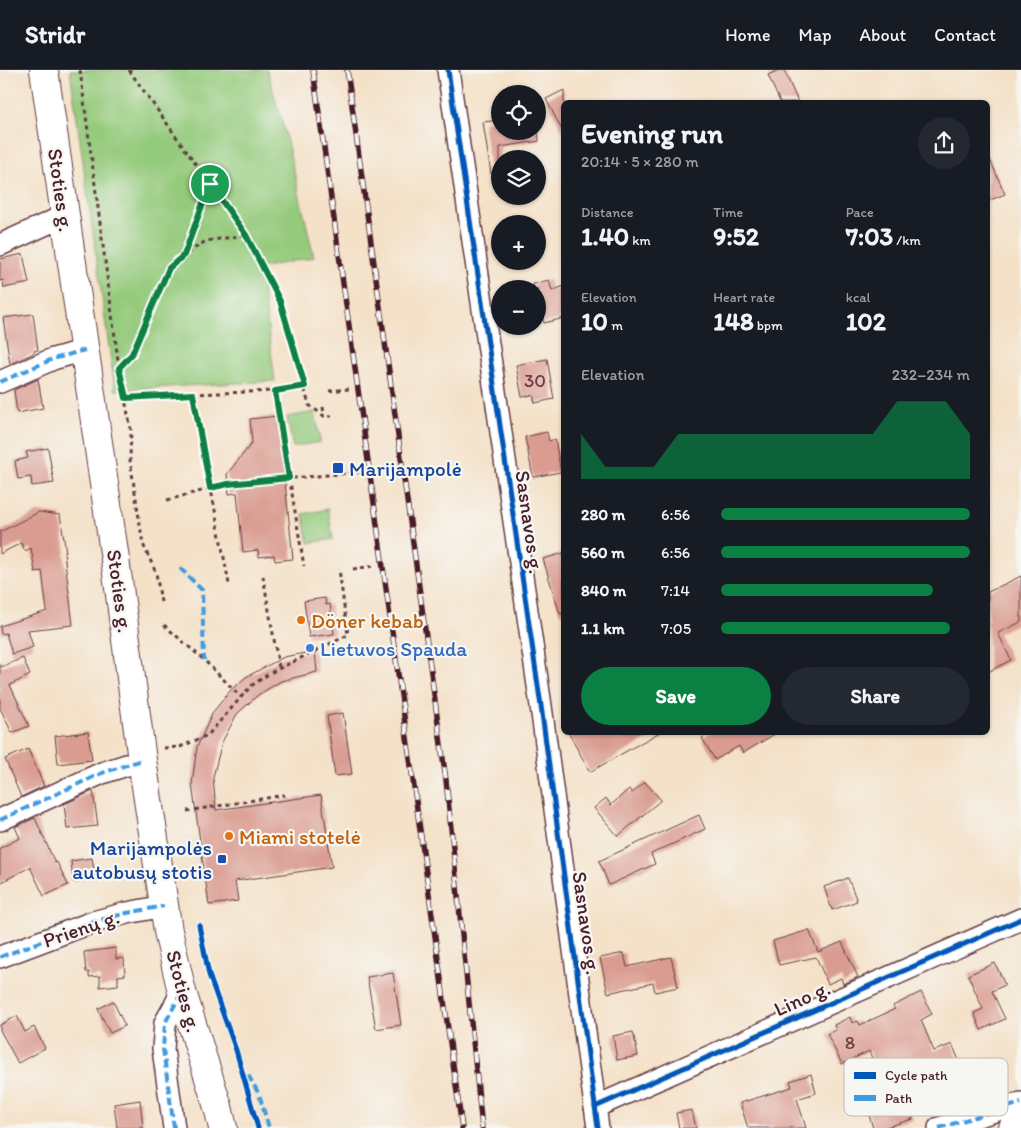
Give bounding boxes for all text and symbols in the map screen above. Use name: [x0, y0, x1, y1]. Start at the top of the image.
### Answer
text: Stridr: [25, 20, 85, 49]
text: Home: [725, 24, 771, 46]
text: Map: [799, 24, 832, 46]
text: About: [860, 24, 906, 46]
text: Contact: [934, 24, 996, 46]
map controls: [491, 85, 546, 335]
button: locate: [491, 85, 546, 140]
text: Evening run: [581, 116, 723, 150]
button: share: [918, 117, 970, 169]
street label: Stoties g.: [43, 147, 79, 233]
button: layers: [491, 150, 546, 205]
text: 20:14 · 5 × 280 m: [581, 152, 699, 171]
pin: [189, 163, 231, 205]
icon: arrive: [196, 170, 224, 198]
text: Distance: [581, 204, 633, 221]
text: Time: [713, 204, 743, 221]
text: Pace: [846, 204, 874, 221]
button: +: [491, 215, 546, 270]
text: 1.40: [581, 221, 629, 251]
text: 9:52: [713, 221, 759, 251]
text: 7:03: [846, 221, 893, 251]
text: km: [629, 232, 651, 249]
text: /km: [893, 232, 921, 249]
button: −: [491, 280, 546, 335]
text: Elevation: [581, 289, 637, 306]
text: Heart rate: [713, 289, 775, 306]
text: kcal: [846, 289, 871, 306]
text: 10: [581, 306, 608, 336]
text: 148: [713, 306, 754, 336]
text: 102: [846, 306, 886, 336]
text: m: [608, 317, 623, 334]
text: bpm: [754, 317, 783, 334]
text: Elevation: [581, 365, 645, 384]
text: 232–234 m: [892, 365, 970, 384]
house number: 30: [524, 369, 546, 392]
place label: Marijampolė: [349, 456, 462, 481]
marker: Marijampolė: [331, 461, 345, 475]
street label: Sasnavos g.: [510, 469, 550, 575]
text: 280 m: [581, 505, 625, 524]
text: 6:56: [661, 505, 690, 524]
text: 560 m: [581, 543, 625, 562]
text: 6:56: [661, 543, 690, 562]
street label: Stoties g.: [102, 548, 138, 634]
text: 840 m: [581, 581, 626, 600]
text: 7:14: [661, 581, 690, 600]
place label: Döner kebab: [311, 608, 424, 633]
marker: Döner kebab: [295, 614, 307, 626]
text: 1.1 km: [581, 619, 625, 638]
text: 7:05: [661, 619, 691, 638]
place label: Lietuvos Spauda: [320, 636, 467, 661]
marker: Lietuvos Spauda: [304, 642, 316, 654]
button: Save: [581, 667, 771, 725]
button: Share: [781, 667, 970, 725]
place label: Miami stotelė: [239, 824, 361, 849]
marker: Miami stotelė: [223, 830, 235, 842]
place label: Marijampolės autobusų stotis: [72, 835, 212, 884]
marker: Marijampolės autobusų stotis: [216, 853, 228, 865]
street label: Sasnavos g.: [567, 870, 607, 976]
street label: Prienų g.: [40, 903, 122, 953]
street label: Stoties g.: [161, 947, 207, 1035]
street label: Lino g.: [770, 975, 834, 1021]
house number: 8: [845, 1031, 855, 1054]
legend: [844, 1058, 1008, 1116]
text: Cycle path: [885, 1067, 948, 1084]
text: Path: [885, 1090, 912, 1107]

